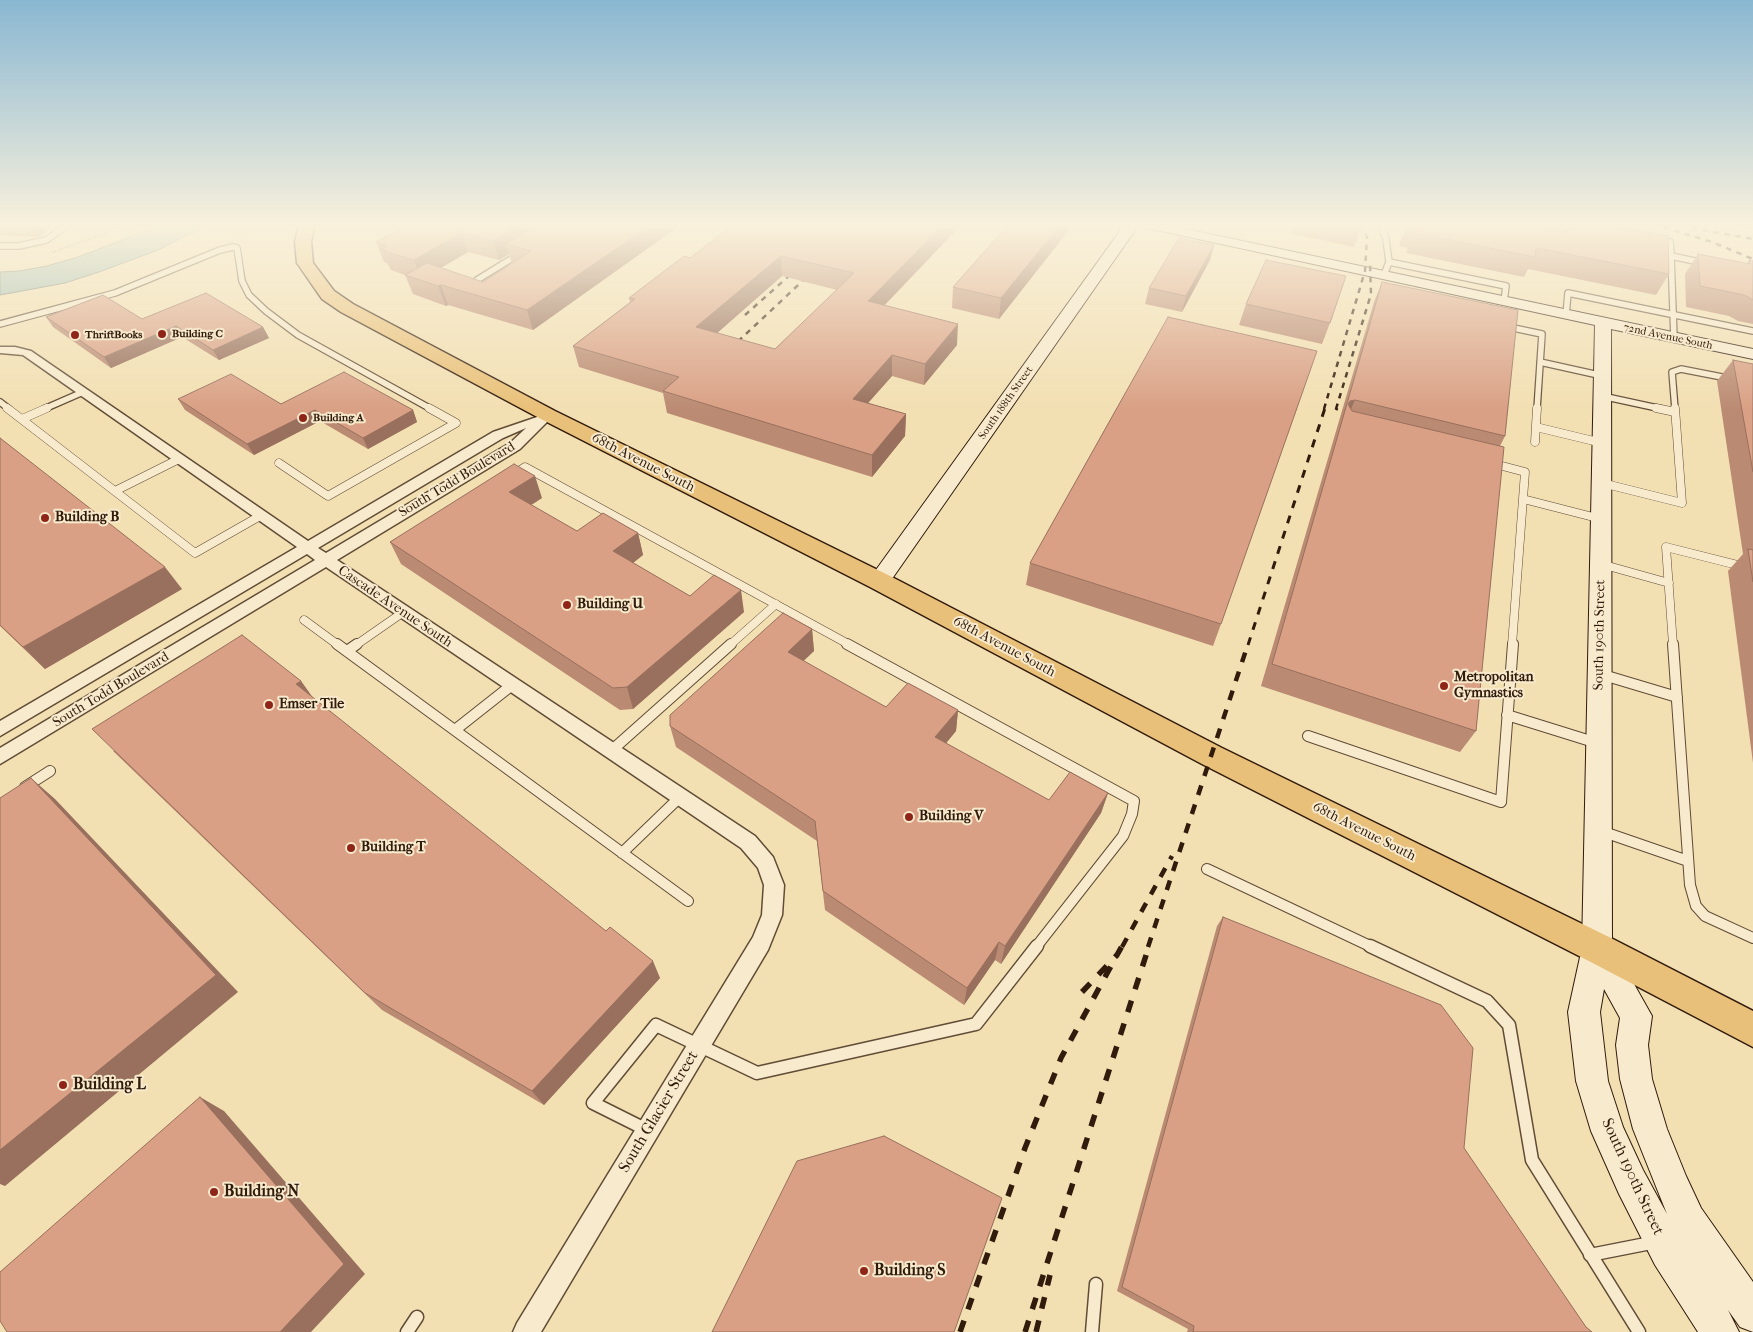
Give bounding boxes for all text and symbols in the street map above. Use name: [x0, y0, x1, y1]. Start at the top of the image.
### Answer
street label: 72nd Avenue South: [1622, 321, 1714, 353]
place label: Building C: [172, 327, 223, 341]
place label: ThriftBooks: [85, 328, 142, 342]
marker: Building C: [156, 328, 168, 340]
marker: ThriftBooks: [69, 329, 81, 341]
street label: South 188th Street: [976, 364, 1036, 442]
place label: Building A: [313, 411, 364, 425]
marker: Building A: [297, 412, 309, 424]
street label: 68th Avenue South: [589, 430, 697, 496]
street label: South Todd Boulevard: [396, 439, 518, 521]
place label: Building B: [55, 510, 119, 526]
marker: Building B: [39, 512, 51, 524]
street label: Cascade Avenue South: [335, 562, 455, 652]
street label: South 190th Street: [1591, 579, 1609, 691]
place label: Building U: [577, 597, 643, 613]
marker: Building U: [561, 599, 573, 611]
street label: 68th Avenue South: [950, 613, 1058, 681]
street label: South Todd Boulevard: [50, 649, 172, 731]
place label: Metropolitan Gymnastics: [1454, 670, 1534, 702]
marker: Metropolitan Gymnastics: [1438, 680, 1450, 692]
place label: Emser Tile: [279, 697, 344, 713]
marker: Emser Tile: [263, 699, 275, 711]
street label: 68th Avenue South: [1310, 799, 1418, 865]
place label: Building V: [919, 809, 983, 825]
marker: Building V: [903, 811, 915, 823]
place label: Building T: [361, 840, 426, 856]
marker: Building T: [345, 842, 357, 854]
street label: South Glacier Street: [615, 1048, 703, 1176]
place label: Building L: [73, 1075, 146, 1095]
marker: Building L: [57, 1079, 69, 1091]
street label: South 190th Street: [1597, 1116, 1667, 1238]
place label: Building N: [224, 1182, 299, 1202]
marker: Building N: [208, 1186, 220, 1198]
place label: Building S: [874, 1261, 945, 1281]
marker: Building S: [858, 1265, 870, 1277]

